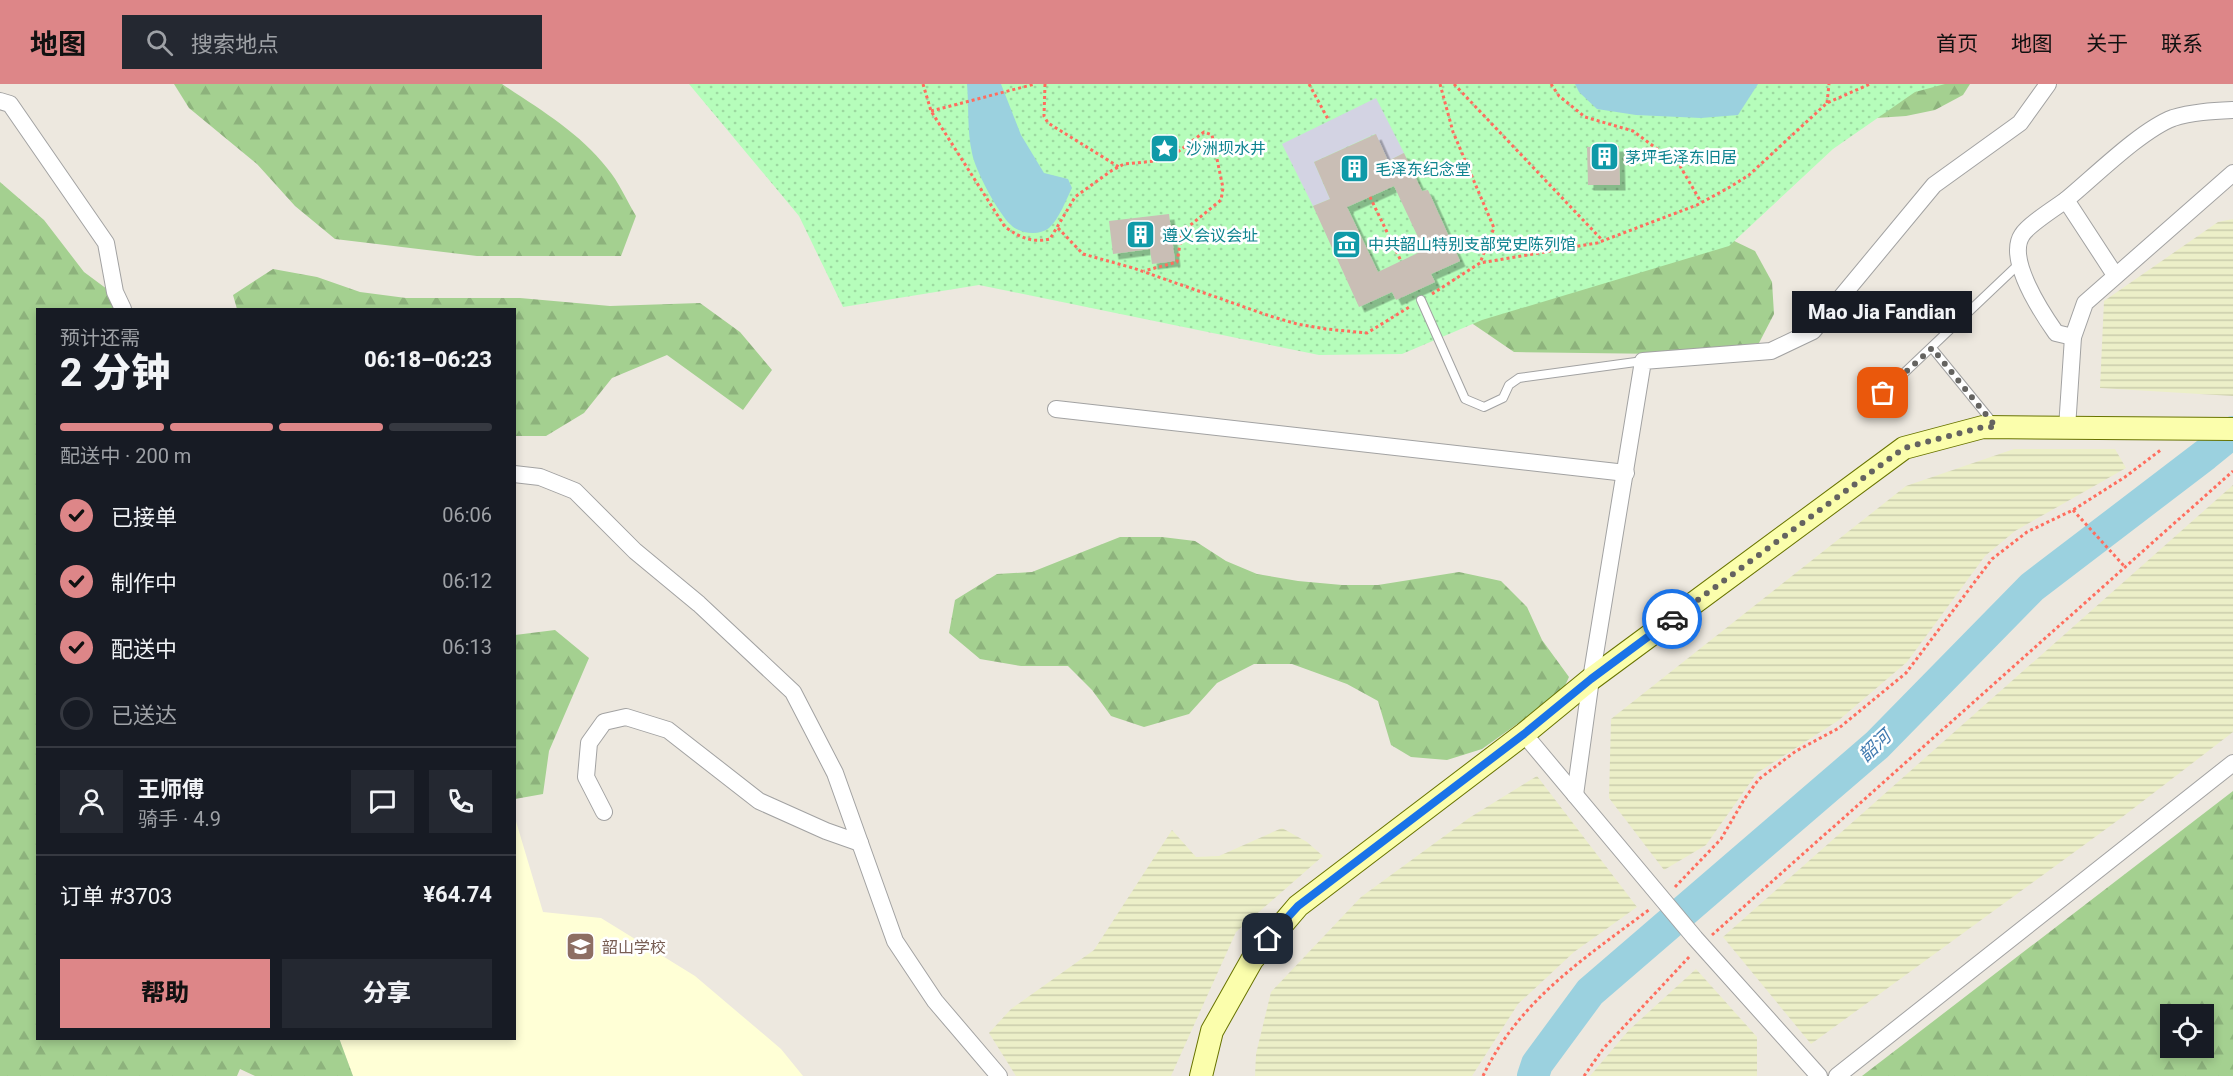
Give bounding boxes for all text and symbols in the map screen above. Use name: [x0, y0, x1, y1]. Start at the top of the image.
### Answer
search box: [122, 15, 542, 69]
icon: search: [143, 26, 176, 59]
text: 地图: [30, 28, 86, 61]
text: 搜索地点: [191, 32, 279, 57]
text: 首页: [1936, 32, 1978, 56]
text: 地图: [2011, 32, 2053, 56]
text: 关于: [2086, 32, 2128, 56]
text: 联系: [2161, 32, 2203, 56]
place icon: 沙洲坝水井: [1149, 132, 1181, 164]
place label: 沙洲坝水井: [1186, 139, 1266, 158]
building icon: 茅坪毛泽东旧居: [1588, 141, 1620, 173]
place label: 茅坪毛泽东旧居: [1625, 148, 1737, 167]
building icon: 毛泽东纪念堂: [1338, 153, 1370, 185]
place label: 毛泽东纪念堂: [1375, 160, 1471, 179]
building icon: 遵义会议会址: [1125, 219, 1157, 251]
place label: 遵义会议会址: [1162, 226, 1258, 245]
museum icon: 中共韶山特别支部党史陈列馆: [1331, 228, 1363, 260]
place label: 中共韶山特别支部党史陈列馆: [1368, 235, 1576, 254]
callout: Mao Jia Fandian: [1793, 291, 1973, 333]
text: Mao Jia Fandian: [1808, 300, 1956, 324]
text: 预计还需: [60, 326, 140, 350]
text: 06:18–06:23: [364, 347, 492, 372]
text: 2 分钟: [60, 350, 170, 396]
pin: [1857, 367, 1908, 418]
icon: bag: [1866, 376, 1899, 409]
text: 配送中 · 200 m: [60, 444, 191, 468]
icon: check: [60, 499, 93, 532]
text: 06:06: [442, 503, 492, 527]
text: 已接单: [111, 505, 177, 530]
icon: check: [60, 565, 93, 598]
text: 06:12: [442, 569, 492, 593]
text: 制作中: [111, 571, 177, 596]
courier: [1642, 589, 1702, 649]
icon: car: [1656, 603, 1689, 636]
icon: check: [60, 631, 93, 664]
text: 06:13: [442, 635, 492, 659]
text: 配送中: [111, 637, 177, 662]
text: 已送达: [111, 703, 177, 728]
water label: 韶河: [1854, 724, 1897, 766]
button: person: [60, 770, 123, 833]
button: chat: [351, 770, 414, 833]
button: phone: [429, 770, 492, 833]
text: 王师傅: [138, 777, 204, 802]
text: 骑手 · 4.9: [138, 807, 221, 831]
text: ¥64.74: [423, 882, 492, 907]
text: 订单 #3703: [60, 884, 172, 909]
pin: [1242, 913, 1293, 964]
icon: home: [1251, 922, 1284, 955]
school or university icon: 韶山学校: [565, 931, 597, 963]
place label: 韶山学校: [602, 938, 666, 957]
button: 帮助: [60, 959, 270, 1028]
button: 分享: [282, 959, 492, 1028]
map controls: [2160, 1004, 2214, 1058]
button: locate: [2160, 1004, 2214, 1058]

